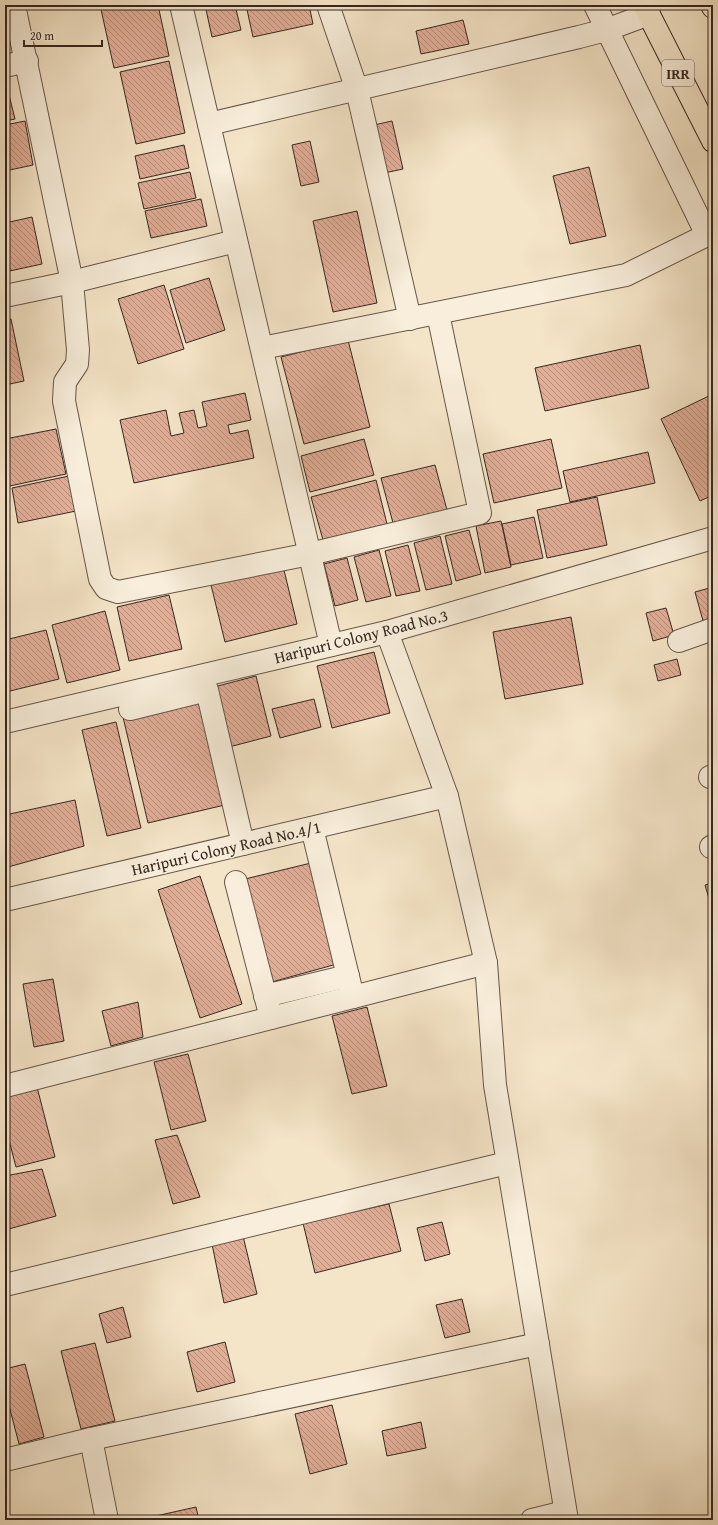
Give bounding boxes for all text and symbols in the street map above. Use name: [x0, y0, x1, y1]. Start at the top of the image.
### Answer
scale bar: [24, 22, 102, 48]
text: 20 m: [30, 27, 54, 44]
road number: IRR: [662, 60, 694, 86]
street label: Haripuri Colony Road No.3: [272, 603, 450, 669]
street label: Haripuri Colony Road No.4/1: [129, 815, 323, 881]

